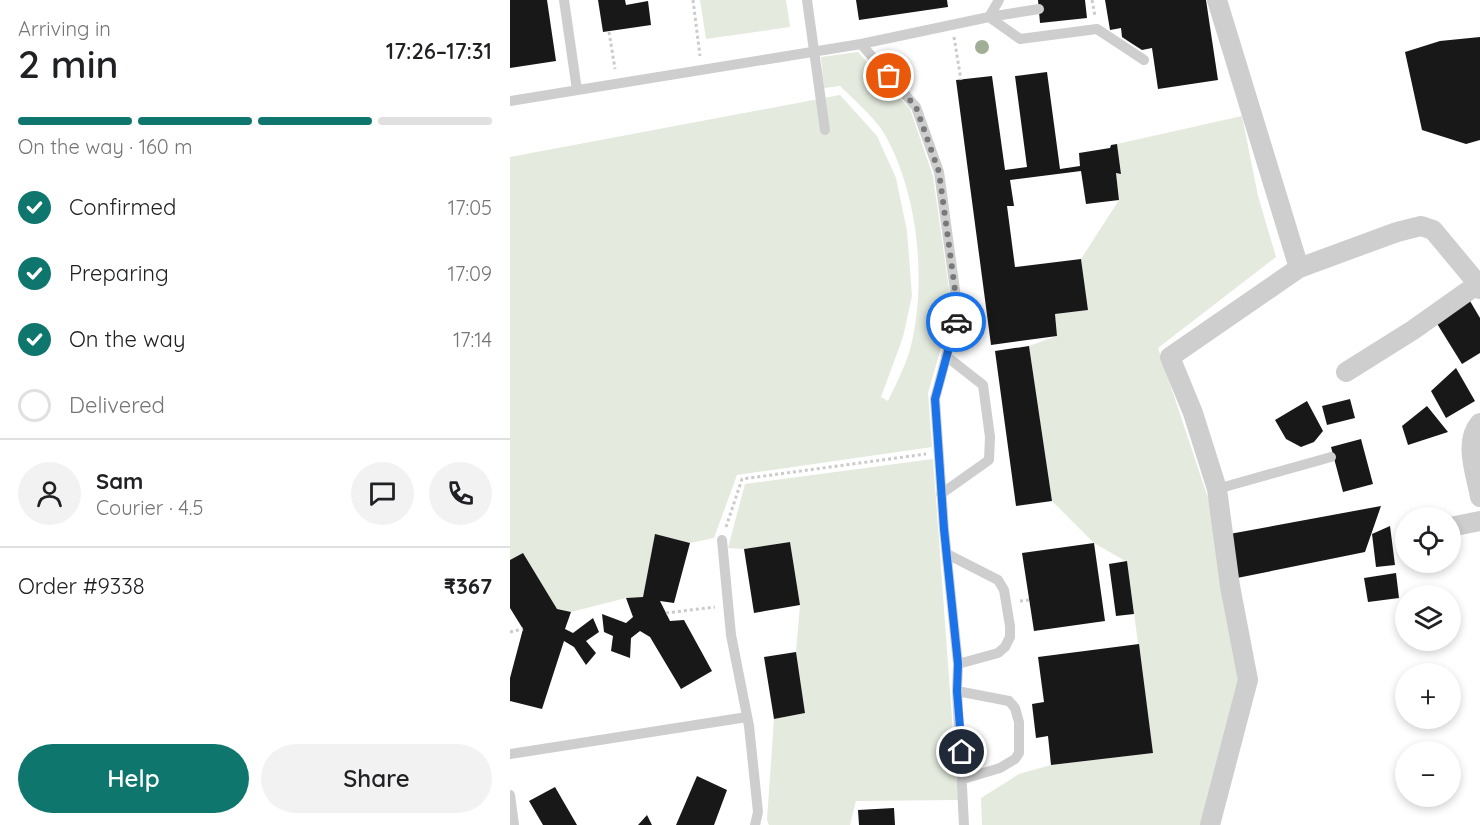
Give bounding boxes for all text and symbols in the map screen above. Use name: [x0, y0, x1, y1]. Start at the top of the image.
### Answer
text: Arriving in: [18, 16, 111, 41]
text: 17:26–17:31: [386, 37, 492, 65]
text: 2 min: [18, 39, 119, 88]
pin: [863, 50, 914, 101]
icon: bag: [872, 59, 905, 92]
text: On the way · 160 m: [18, 134, 192, 159]
icon: check: [18, 191, 51, 224]
text: Confirmed: [69, 193, 176, 221]
text: 17:05: [448, 195, 492, 220]
icon: check: [18, 257, 51, 290]
text: Preparing: [69, 259, 169, 287]
text: 17:09: [448, 261, 492, 286]
courier: [926, 292, 986, 352]
icon: car: [940, 306, 973, 339]
icon: check: [18, 323, 51, 356]
text: On the way: [69, 325, 185, 353]
text: 17:14: [453, 327, 492, 352]
text: Delivered: [69, 391, 165, 419]
button: person: [18, 462, 81, 525]
button: chat: [351, 462, 414, 525]
button: phone: [429, 462, 492, 525]
text: Sam: [96, 467, 143, 495]
text: Courier · 4.5: [96, 495, 203, 520]
map controls: [1395, 507, 1461, 807]
button: locate: [1395, 507, 1461, 573]
text: Order #9338: [18, 572, 145, 600]
text: ₹367: [444, 572, 492, 600]
button: layers: [1395, 585, 1461, 651]
button: +: [1395, 663, 1461, 729]
pin: [936, 726, 987, 777]
icon: home: [945, 735, 978, 768]
button: −: [1395, 741, 1461, 807]
button: Help: [18, 744, 249, 813]
button: Share: [261, 744, 492, 813]

